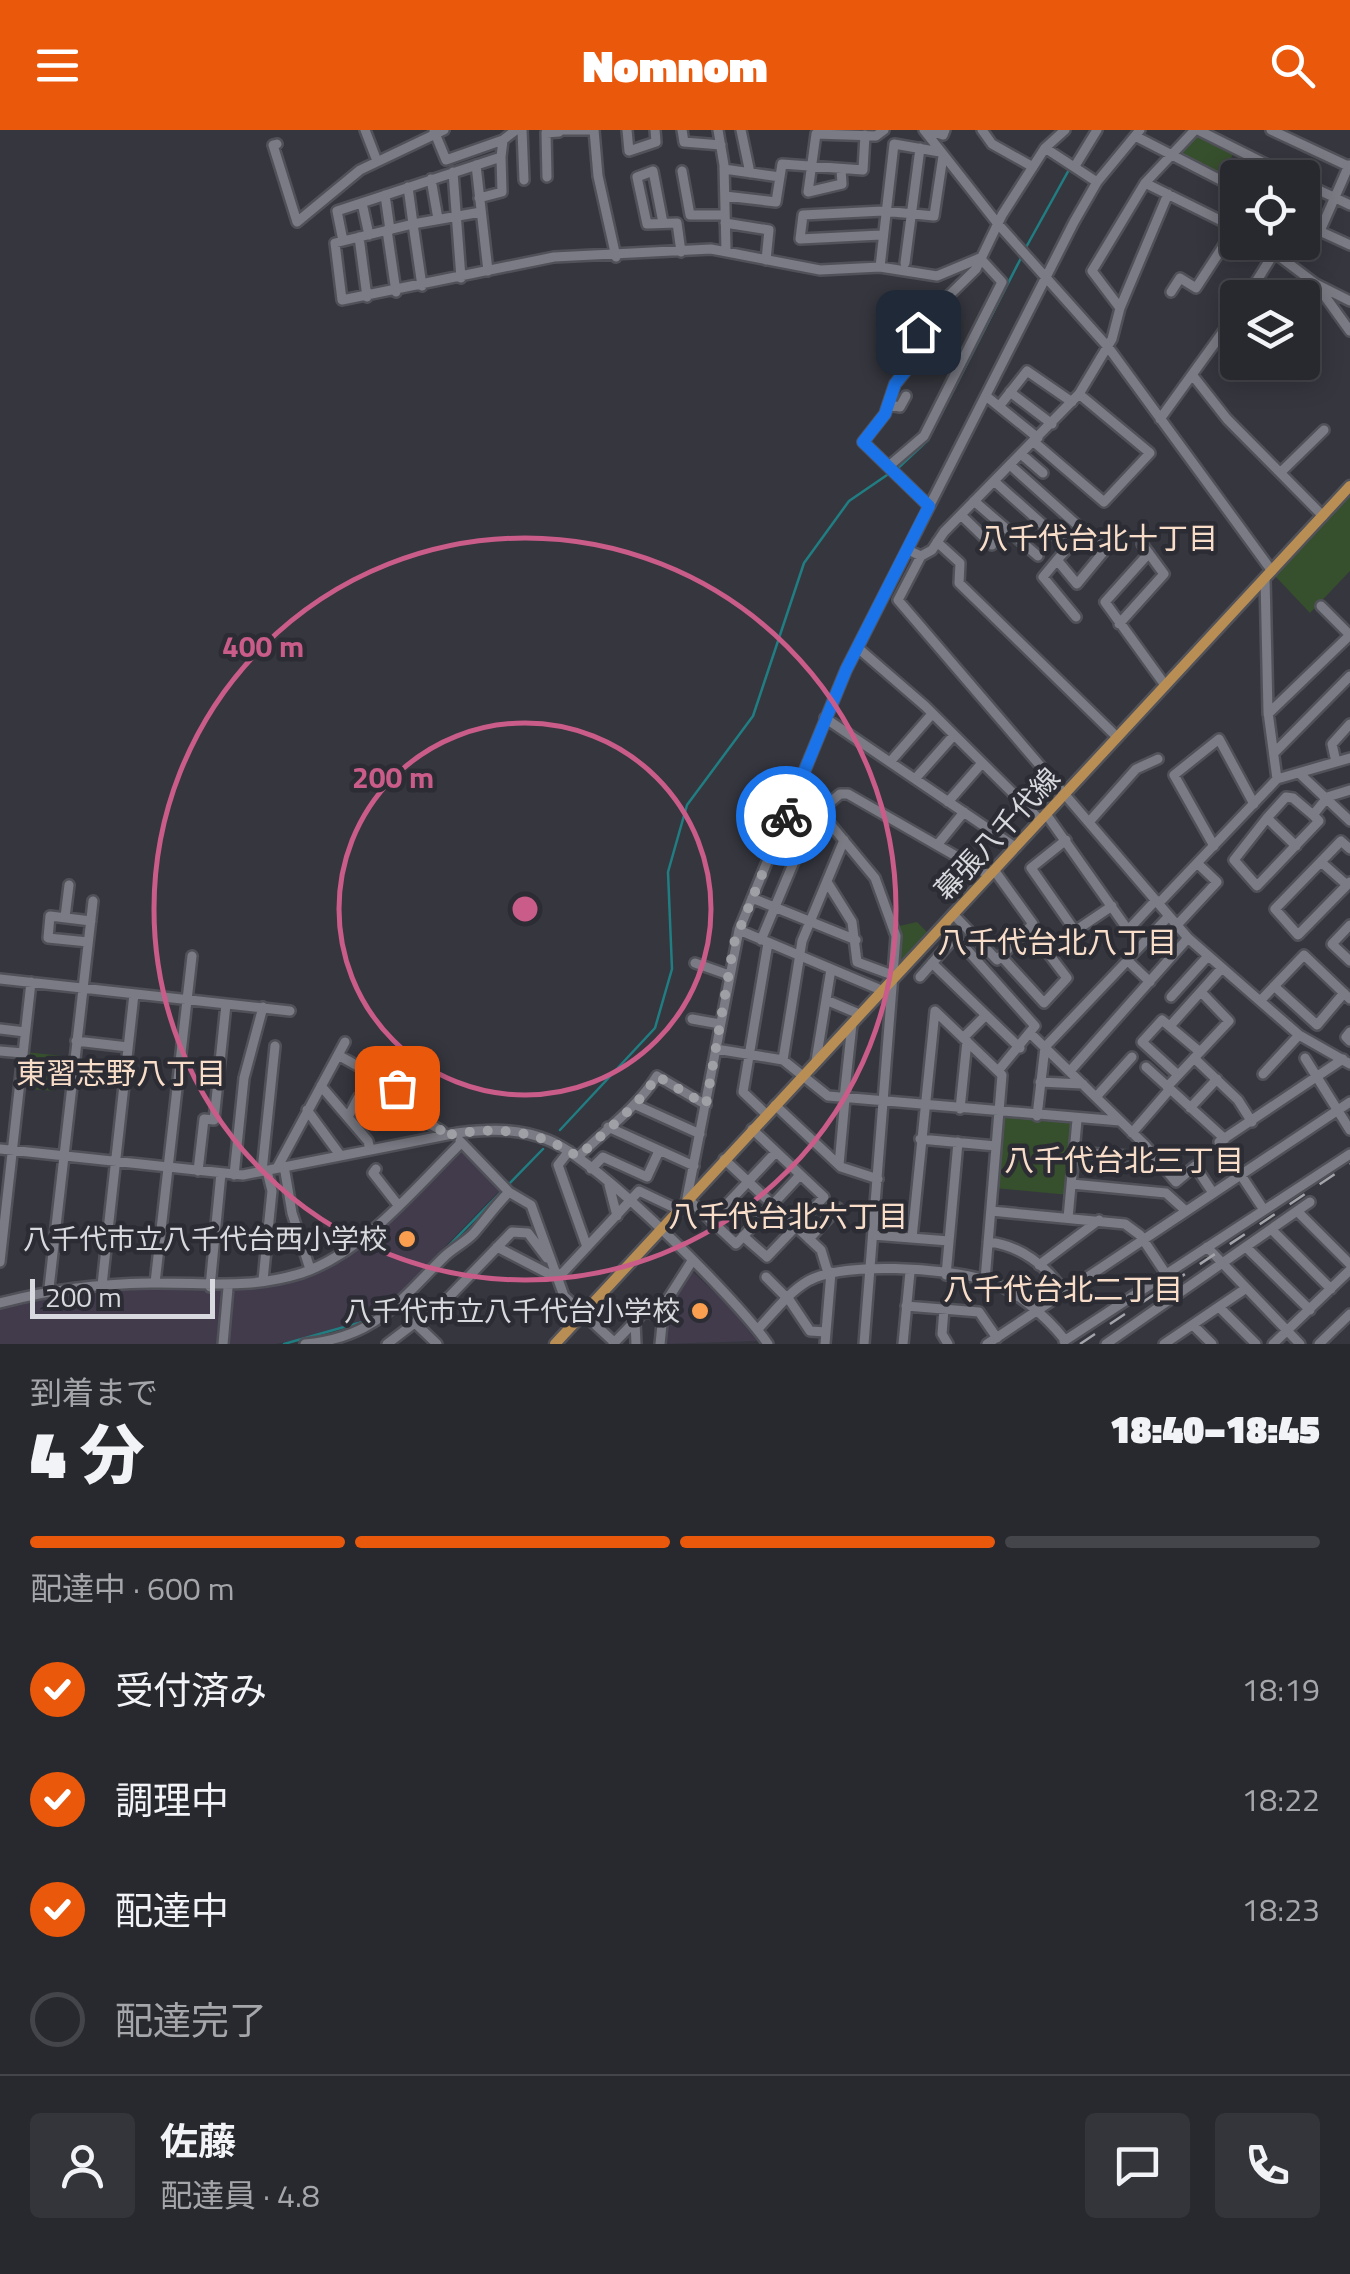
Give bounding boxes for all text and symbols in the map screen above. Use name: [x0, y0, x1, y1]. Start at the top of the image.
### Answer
text: Nomnom: [582, 31, 768, 99]
icon: menu: [30, 38, 85, 93]
icon: search: [1265, 38, 1320, 93]
map controls: [1220, 160, 1320, 380]
button: locate: [1220, 160, 1320, 260]
button: layers: [1220, 280, 1320, 380]
pin: [876, 290, 961, 375]
icon: home: [891, 305, 946, 360]
district label: 八千代台北十丁目: [978, 515, 1218, 561]
text: 400 m: [222, 623, 304, 669]
text: 200 m: [352, 754, 434, 800]
street label: 幕張八千代線: [924, 758, 1070, 910]
courier: [736, 766, 836, 866]
icon: bike: [759, 789, 814, 844]
centre of rings: [507, 891, 543, 927]
district label: 八千代台北八丁目: [937, 919, 1177, 965]
pin: [355, 1046, 440, 1131]
district label: 東習志野八丁目: [16, 1050, 226, 1096]
icon: bag: [370, 1061, 425, 1116]
district label: 八千代台北三丁目: [1004, 1137, 1244, 1183]
district label: 八千代台北六丁目: [668, 1193, 908, 1239]
place label: 八千代市立八千代台西小学校: [23, 1217, 387, 1260]
marker: 八千代市立八千代台西小学校: [396, 1228, 418, 1250]
district label: 八千代台北二丁目: [943, 1266, 1183, 1312]
scale bar: [30, 1274, 215, 1318]
text: 200 m: [45, 1275, 122, 1318]
place label: 八千代市立八千代台小学校: [344, 1289, 680, 1332]
marker: 八千代市立八千代台小学校: [689, 1300, 711, 1322]
text: 到着まで: [30, 1368, 158, 1416]
text: 18:40–18:45: [1110, 1400, 1320, 1458]
text: 4 分: [30, 1404, 145, 1503]
text: 配達中 · 600 m: [30, 1564, 235, 1612]
text: 受付済み: [115, 1661, 267, 1719]
icon: check: [30, 1662, 85, 1717]
text: 18:19: [1241, 1665, 1320, 1713]
text: 調理中: [115, 1771, 229, 1829]
icon: check: [30, 1772, 85, 1827]
text: 18:22: [1241, 1775, 1320, 1823]
text: 配達中: [115, 1881, 229, 1939]
icon: check: [30, 1882, 85, 1937]
text: 18:23: [1241, 1885, 1320, 1933]
text: 配達完了: [115, 1991, 267, 2049]
text: 佐藤: [160, 2112, 236, 2170]
button: person: [30, 2113, 135, 2218]
button: chat: [1085, 2113, 1190, 2218]
button: phone: [1215, 2113, 1320, 2218]
text: 配達員 · 4.8: [160, 2171, 320, 2219]

